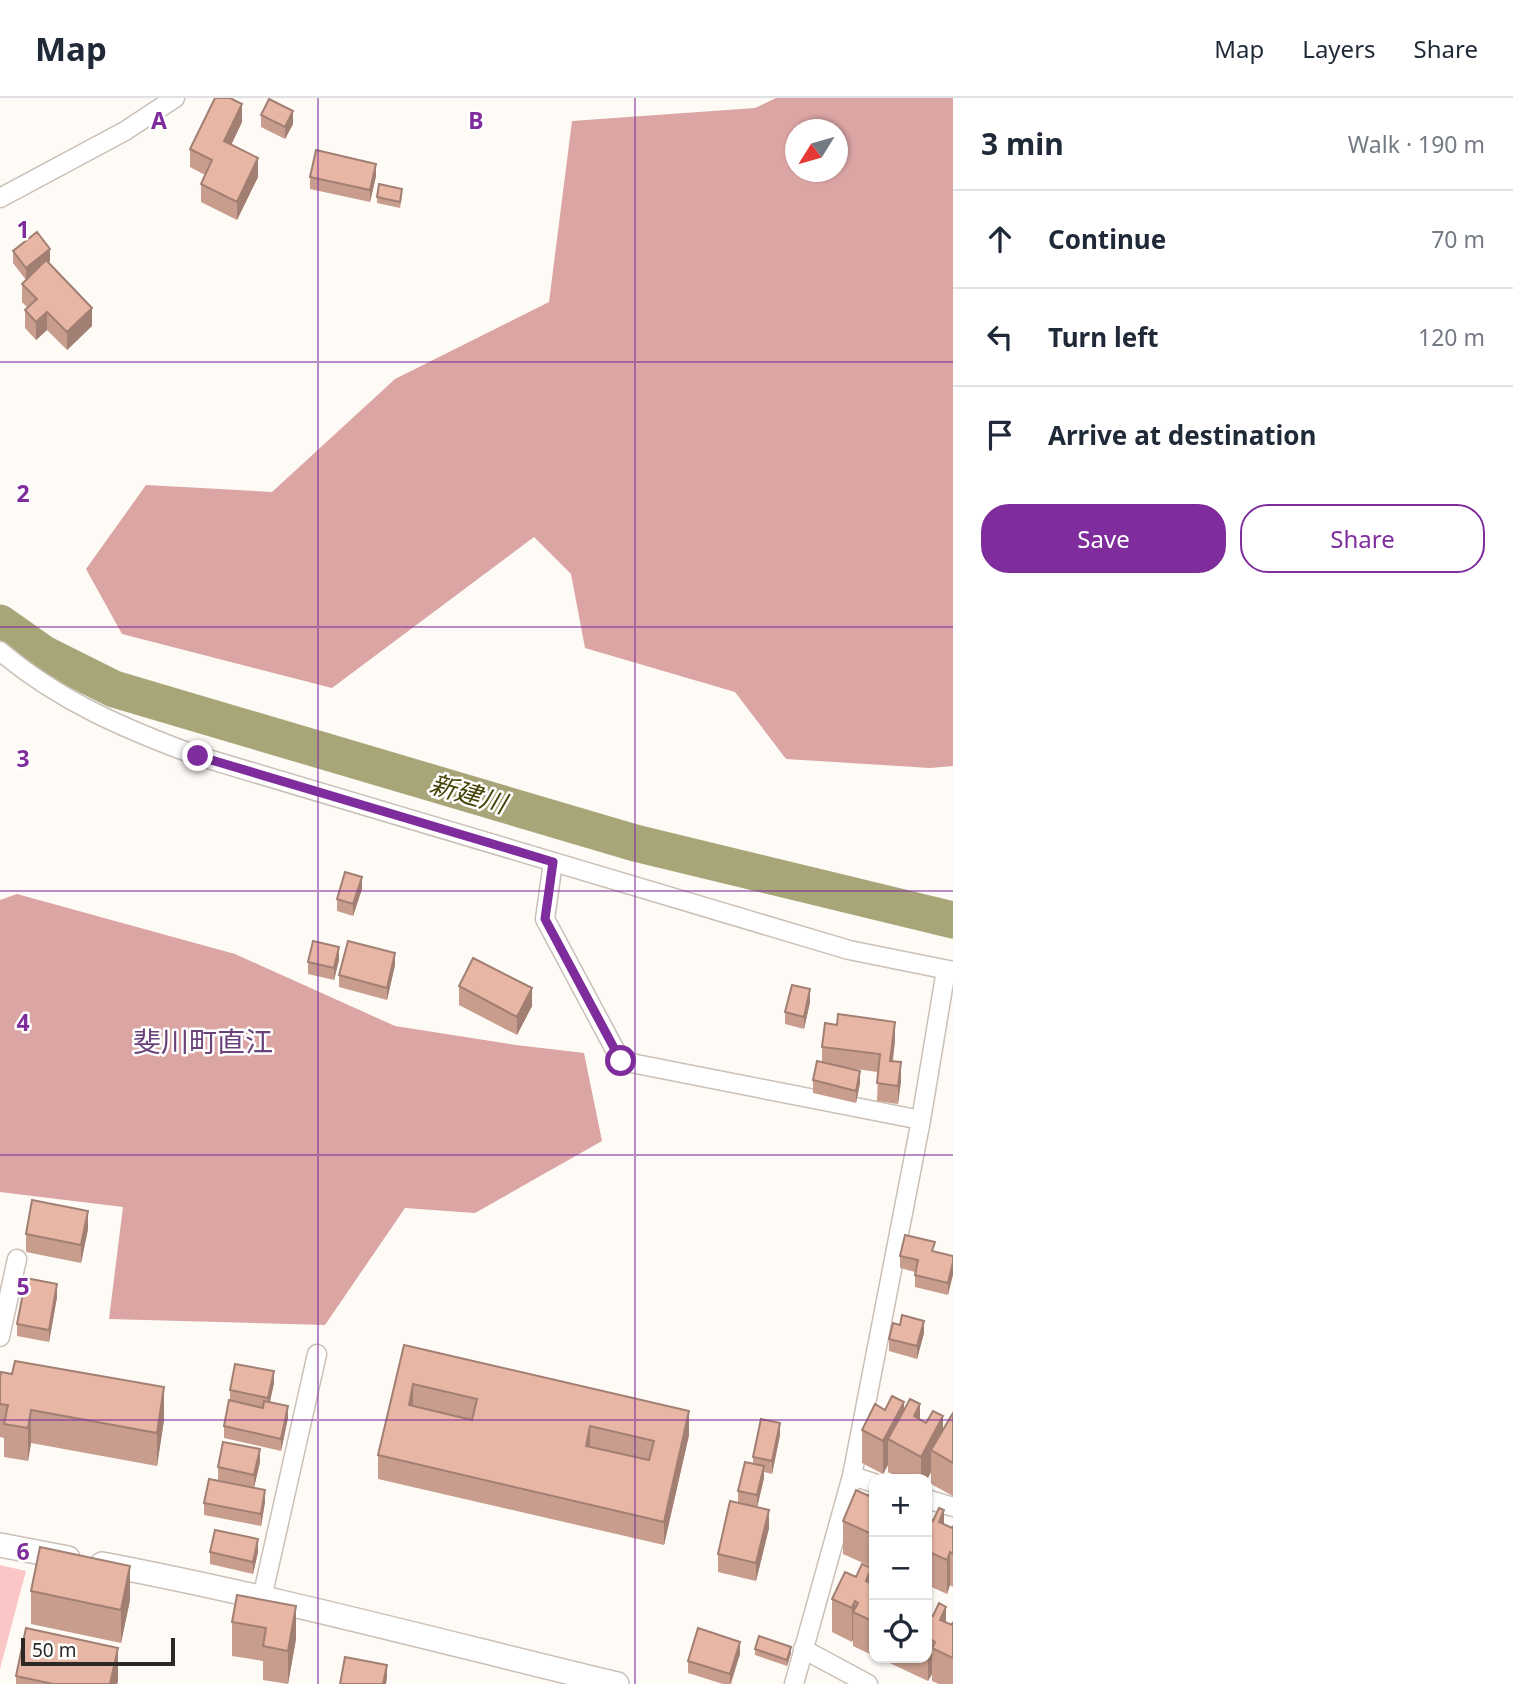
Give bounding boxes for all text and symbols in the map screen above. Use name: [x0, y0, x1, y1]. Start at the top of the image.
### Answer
text: Map: [35, 26, 107, 71]
text: Map: [1214, 32, 1264, 65]
text: Layers: [1302, 32, 1376, 65]
text: Share: [1414, 32, 1478, 65]
text: A: [151, 104, 167, 136]
text: B: [468, 104, 484, 136]
north arrow: [785, 119, 848, 182]
text: 3 min: [981, 123, 1064, 164]
text: Walk · 190 m: [1348, 128, 1485, 160]
text: 1: [16, 213, 30, 245]
icon: ahead: [981, 220, 1019, 258]
text: Continue: [1048, 221, 1166, 257]
text: 70 m: [1431, 223, 1485, 255]
icon: left: [981, 318, 1019, 356]
text: Turn left: [1048, 319, 1159, 355]
text: 120 m: [1418, 321, 1485, 353]
icon: arrive: [981, 416, 1019, 454]
text: Arrive at destination: [1048, 417, 1317, 453]
text: 2: [16, 477, 30, 509]
button: Save: [981, 504, 1226, 573]
button: Share: [1240, 504, 1485, 573]
route end: [182, 740, 213, 771]
text: 3: [16, 742, 30, 774]
water label: 新建川: [426, 765, 514, 822]
text: 4: [16, 1006, 30, 1038]
district label: 斐川町直江: [133, 1022, 273, 1060]
route start: [605, 1045, 636, 1076]
text: 5: [16, 1270, 30, 1302]
map controls: [869, 1474, 932, 1663]
button: +: [869, 1474, 932, 1537]
text: 6: [16, 1535, 30, 1567]
button: −: [869, 1537, 932, 1600]
button: locate: [869, 1600, 932, 1663]
scale bar: [21, 1635, 175, 1667]
text: 50 m: [32, 1637, 76, 1663]

